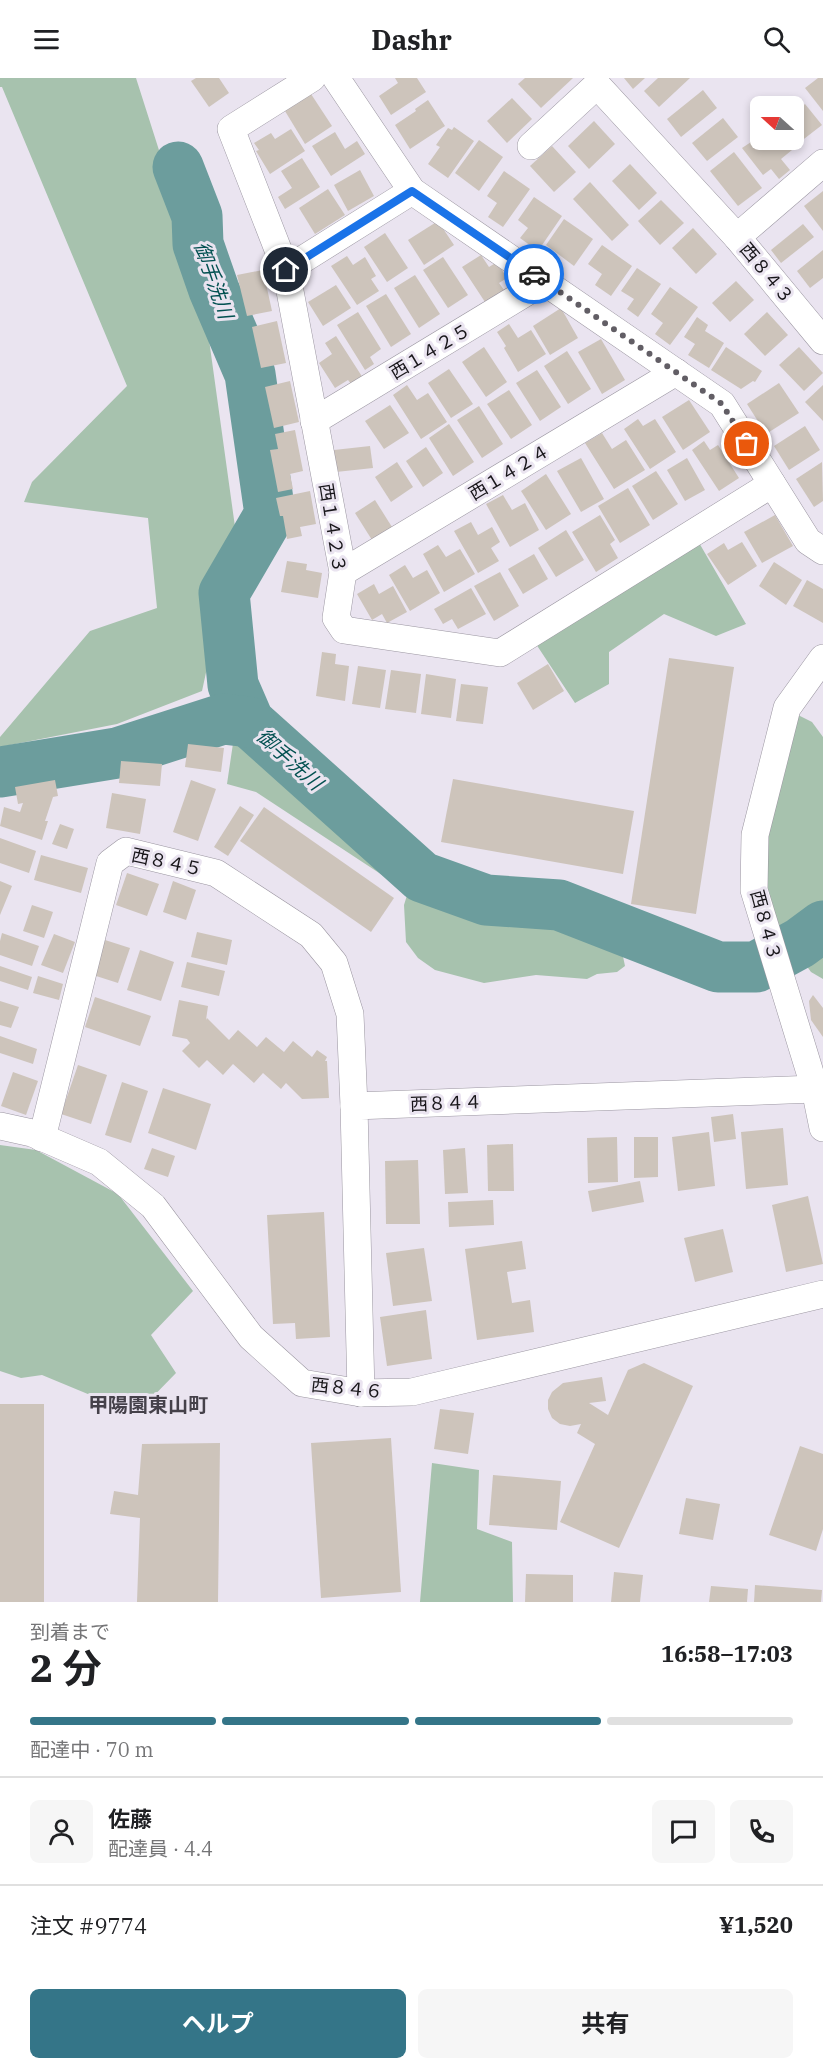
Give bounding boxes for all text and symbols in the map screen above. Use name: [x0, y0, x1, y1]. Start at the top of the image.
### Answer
text: Dashr: [371, 22, 452, 57]
icon: menu: [30, 23, 63, 56]
icon: search: [760, 23, 793, 56]
north arrow: [750, 96, 804, 150]
map controls: [750, 96, 804, 150]
water label: 御手洗川: [188, 238, 240, 324]
street label: 西８４３: [735, 238, 799, 308]
pin: [260, 244, 311, 295]
courier: [504, 244, 564, 304]
icon: home: [269, 253, 302, 286]
icon: car: [518, 258, 551, 291]
street label: 西１４２５: [386, 318, 474, 384]
pin: [721, 418, 772, 469]
icon: bag: [730, 427, 763, 460]
street label: 西１４２４: [465, 439, 553, 505]
street label: 西１４２３: [315, 482, 351, 574]
water label: 御手洗川: [251, 722, 330, 797]
street label: 西８４５: [129, 843, 205, 881]
street label: 西８４３: [746, 887, 786, 963]
street label: 西８４４: [410, 1090, 482, 1116]
street label: 西８４６: [310, 1373, 384, 1403]
district label: 甲陽園東山町: [88, 1391, 208, 1418]
text: 到着まで: [30, 1618, 110, 1645]
text: 16:58–17:03: [661, 1639, 793, 1668]
text: 2 分: [30, 1642, 101, 1693]
text: 配達中 · 70 m: [30, 1736, 153, 1763]
button: person: [30, 1800, 93, 1863]
button: chat: [652, 1800, 715, 1863]
button: phone: [730, 1800, 793, 1863]
text: 佐藤: [108, 1804, 152, 1833]
text: 配達員 · 4.4: [108, 1835, 213, 1862]
text: ¥1,520: [719, 1910, 793, 1939]
text: 注文 #9774: [30, 1911, 147, 1940]
button: ヘルプ: [30, 1989, 406, 2058]
button: 共有: [418, 1989, 793, 2058]

